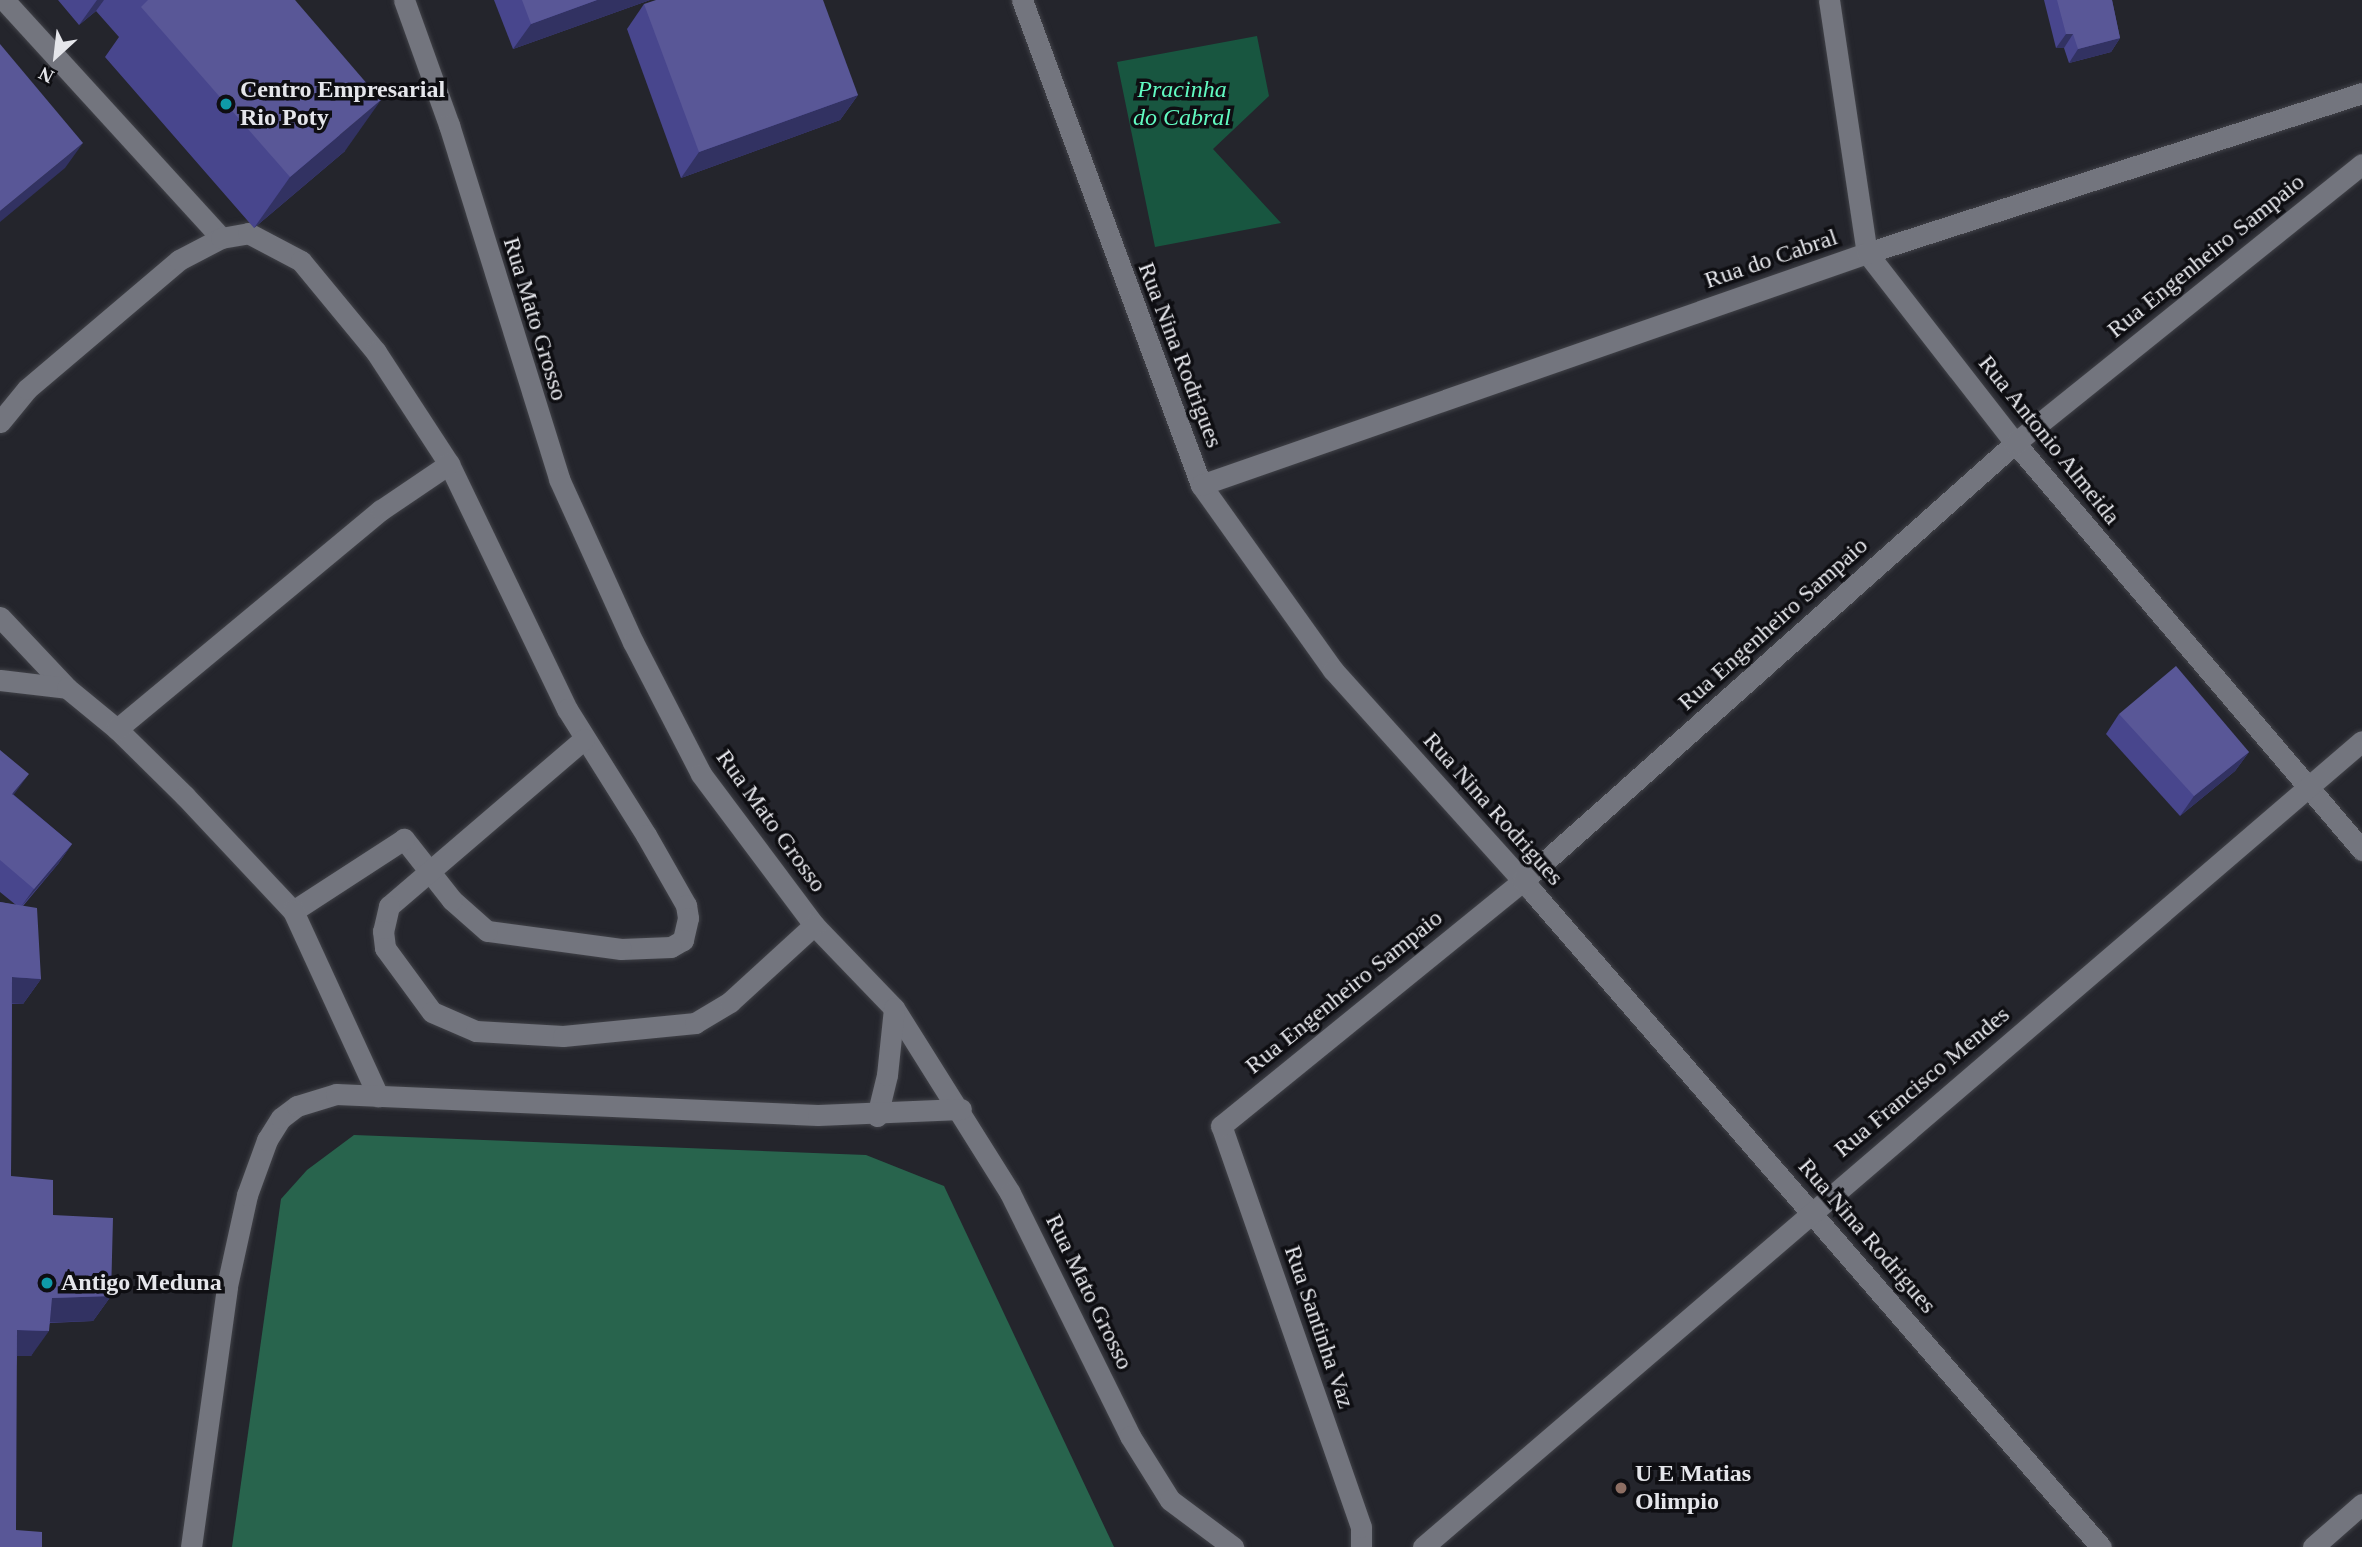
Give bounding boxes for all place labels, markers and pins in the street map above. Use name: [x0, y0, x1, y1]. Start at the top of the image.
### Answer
place label: Centro Empresarial Rio Poty: [240, 76, 445, 132]
marker: Centro Empresarial Rio Poty: [218, 96, 234, 112]
place label: Antigo Meduna: [61, 1269, 222, 1297]
marker: Antigo Meduna: [39, 1275, 55, 1291]
place label: U E Matias Olimpio: [1635, 1460, 1751, 1516]
marker: U E Matias Olimpio: [1613, 1480, 1629, 1496]

